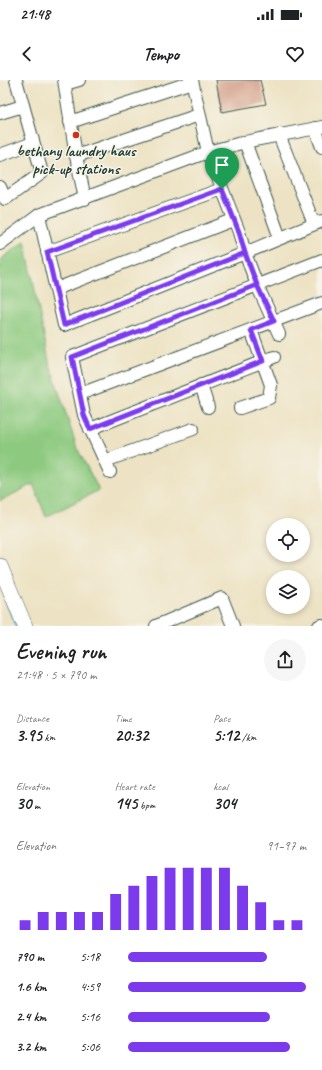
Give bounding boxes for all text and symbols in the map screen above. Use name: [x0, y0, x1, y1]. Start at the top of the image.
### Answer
text: 21:48: [20, 5, 50, 24]
icon: back: [16, 43, 38, 65]
text: Tempo: [143, 43, 179, 65]
icon: heart: [284, 43, 306, 65]
marker: bethany laundry haus pick-up stations: [71, 130, 81, 140]
place label: bethany laundry haus pick-up stations: [17, 141, 137, 179]
pin: [205, 148, 239, 189]
icon: arrive: [211, 154, 233, 176]
map controls: [266, 518, 310, 614]
button: locate: [266, 518, 310, 562]
button: layers: [266, 570, 310, 614]
text: Evening run: [16, 638, 106, 666]
button: share: [264, 639, 306, 681]
text: 21:48 · 5 × 790 m: [16, 667, 97, 683]
text: Distance: [16, 711, 49, 725]
text: Time: [115, 711, 132, 725]
text: Pace: [213, 711, 230, 725]
text: 3.95: [16, 725, 42, 746]
text: 20:32: [115, 725, 149, 746]
text: 5:12: [213, 725, 239, 746]
text: km: [42, 730, 55, 744]
text: /km: [239, 730, 256, 744]
text: Elevation: [16, 779, 50, 793]
text: Heart rate: [115, 779, 155, 793]
text: kcal: [213, 779, 228, 793]
text: 30: [16, 793, 31, 814]
text: 145: [115, 793, 137, 814]
text: 304: [213, 793, 236, 814]
text: m: [31, 798, 40, 812]
text: bpm: [137, 798, 155, 812]
text: Elevation: [16, 838, 56, 854]
text: 91–97 m: [266, 838, 306, 854]
text: 790 m: [16, 949, 44, 965]
text: 5:18: [80, 949, 100, 965]
text: 1.6 km: [16, 979, 47, 995]
text: 4:59: [80, 979, 100, 995]
text: 2.4 km: [16, 1009, 46, 1025]
text: 5:16: [80, 1009, 100, 1025]
text: 3.2 km: [16, 1039, 46, 1055]
text: 5:06: [80, 1039, 100, 1055]

